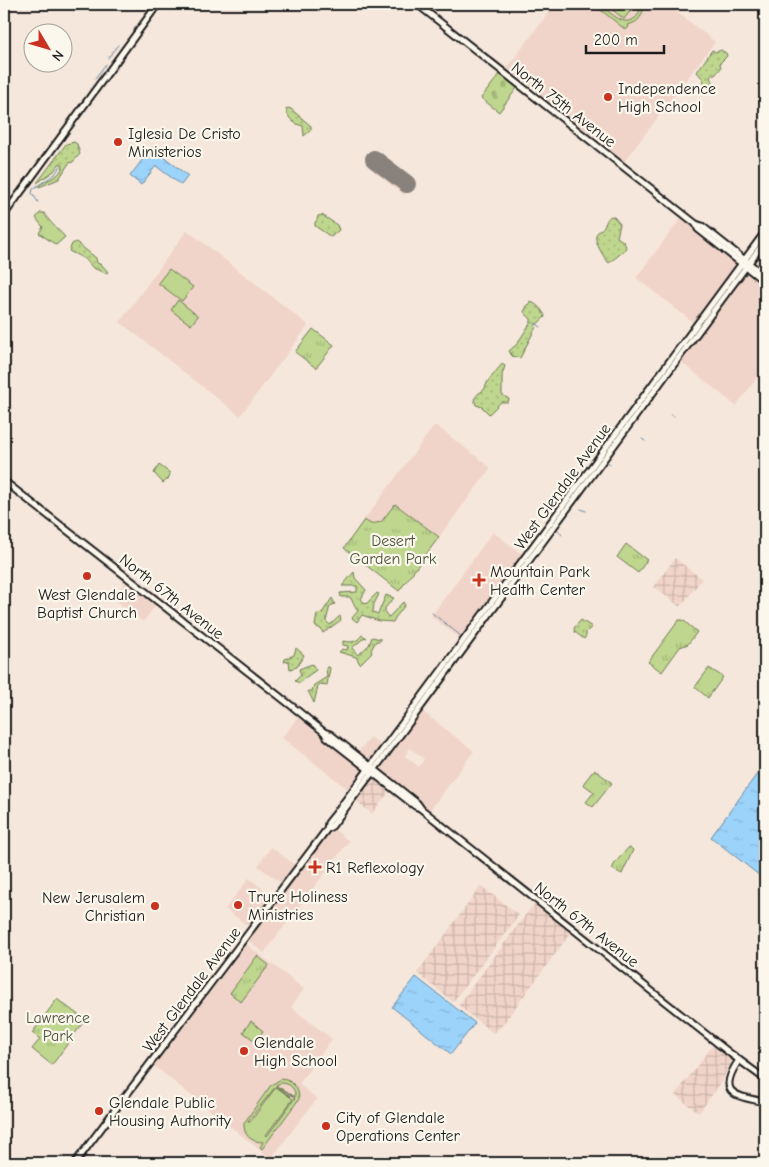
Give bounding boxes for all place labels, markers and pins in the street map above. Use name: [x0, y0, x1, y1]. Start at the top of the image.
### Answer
place label: Independence High School: [618, 80, 716, 116]
marker: Independence High School: [602, 91, 614, 103]
place label: Iglesia De Cristo Ministerios: [128, 125, 241, 161]
marker: Iglesia De Cristo Ministerios: [112, 136, 124, 148]
place label: Mountain Park Health Center: [490, 563, 590, 599]
marker: West Glendale Baptist Church: [81, 570, 93, 582]
marker: Mountain Park Health Center: [472, 573, 486, 587]
place label: West Glendale Baptist Church: [37, 586, 137, 622]
place label: R1 Reflexology: [326, 859, 425, 877]
marker: R1 Reflexology: [308, 860, 322, 874]
place label: Trure Holiness Ministries: [248, 888, 348, 924]
place label: New Jerusalem Christian: [42, 889, 145, 925]
marker: Trure Holiness Ministries: [232, 899, 244, 911]
marker: New Jerusalem Christian: [149, 900, 161, 912]
place label: Glendale High School: [254, 1034, 337, 1070]
marker: Glendale High School: [238, 1045, 250, 1057]
place label: Glendale Public Housing Authority: [109, 1094, 232, 1130]
marker: Glendale Public Housing Authority: [93, 1105, 105, 1117]
place label: City of Glendale Operations Center: [336, 1109, 460, 1145]
marker: City of Glendale Operations Center: [320, 1120, 332, 1132]

